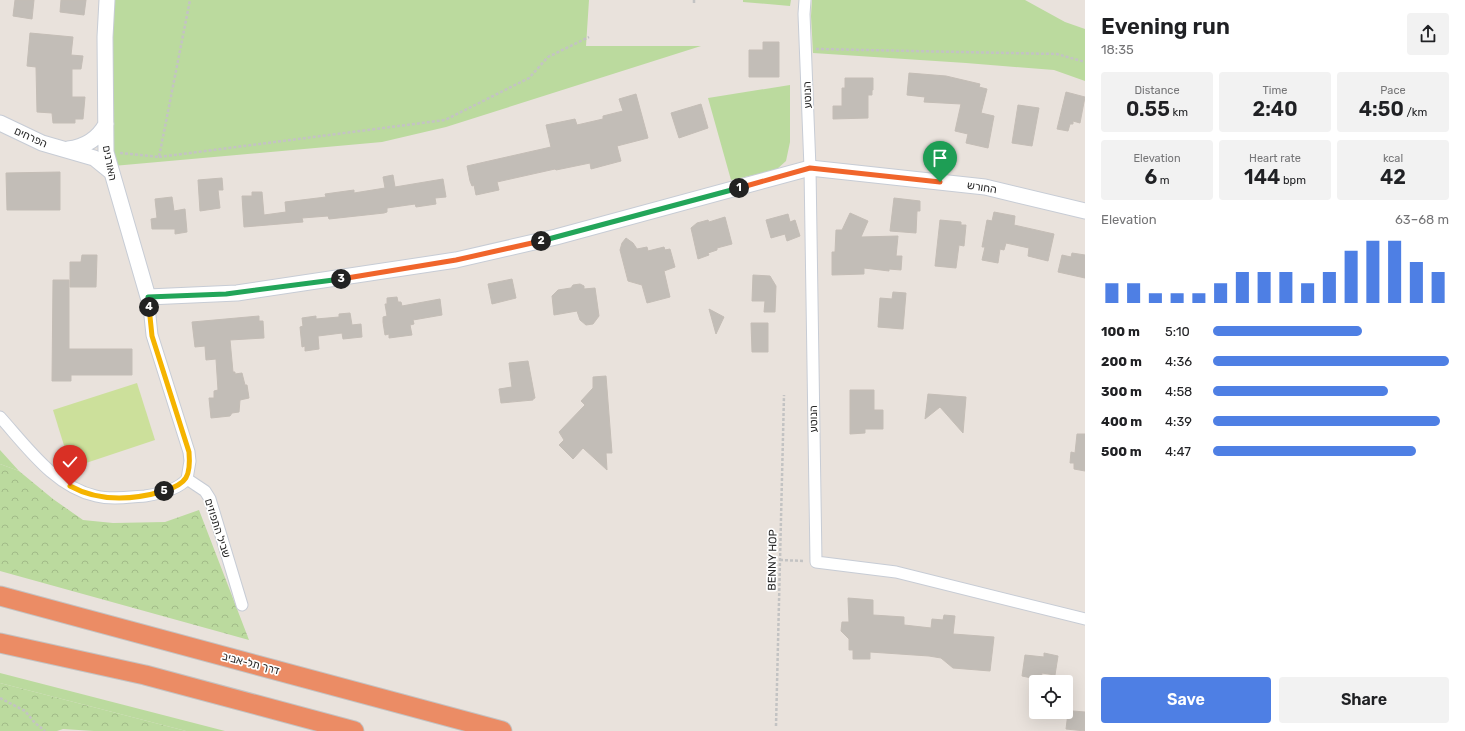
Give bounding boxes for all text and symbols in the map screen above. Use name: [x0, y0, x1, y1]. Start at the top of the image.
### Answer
text: Evening run: [1101, 13, 1230, 40]
button: share: [1407, 13, 1449, 55]
text: 18:35: [1101, 42, 1134, 57]
street label: הנוטע: [801, 81, 814, 109]
text: Distance: [1134, 84, 1180, 97]
text: Time: [1263, 84, 1287, 97]
text: Pace: [1380, 84, 1406, 97]
text: 0.55: [1126, 97, 1170, 121]
text: 2:40: [1252, 97, 1298, 121]
text: 4:50: [1359, 97, 1404, 121]
text: km: [1170, 106, 1188, 119]
text: /km: [1404, 106, 1427, 119]
street label: הפרחים: [12, 124, 50, 151]
pin: [923, 141, 957, 182]
street label: האורנים: [100, 144, 119, 182]
icon: arrive: [929, 147, 951, 169]
text: Elevation: [1133, 152, 1181, 165]
text: Heart rate: [1249, 152, 1301, 165]
text: kcal: [1383, 152, 1403, 165]
text: 6: [1144, 165, 1157, 189]
text: 144: [1244, 165, 1280, 189]
text: 42: [1380, 165, 1406, 189]
text: m: [1157, 174, 1170, 187]
text: bpm: [1280, 174, 1306, 187]
pin: 1: [729, 178, 749, 198]
street label: החורש: [966, 179, 998, 196]
text: 1: [736, 181, 742, 194]
text: Elevation: [1101, 212, 1157, 227]
text: 63–68 m: [1395, 212, 1449, 227]
pin: 2: [531, 231, 551, 251]
text: 2: [537, 234, 545, 247]
pin: 3: [331, 269, 351, 289]
text: 3: [337, 272, 345, 285]
pin: 4: [139, 297, 159, 317]
text: 4: [145, 300, 153, 313]
text: 100 m: [1101, 324, 1140, 339]
text: 5:10: [1165, 324, 1190, 339]
text: 200 m: [1101, 354, 1142, 369]
text: 4:36: [1165, 354, 1192, 369]
text: 300 m: [1101, 384, 1142, 399]
text: 4:58: [1165, 384, 1192, 399]
street label: הנוטע: [807, 405, 820, 433]
text: 400 m: [1101, 414, 1142, 429]
text: 4:39: [1165, 414, 1192, 429]
text: 500 m: [1101, 444, 1142, 459]
text: 4:47: [1165, 444, 1191, 459]
pin: [53, 445, 87, 486]
icon: check: [59, 451, 81, 473]
pin: 5: [154, 481, 174, 501]
text: 5: [160, 484, 168, 497]
street label: שביל התפוזים: [202, 497, 233, 559]
street label: BENNY HOP: [765, 529, 780, 591]
street label: דרך תל-אביב: [221, 650, 281, 677]
map controls: [1029, 675, 1073, 719]
button: locate: [1029, 675, 1073, 719]
button: Save: [1101, 677, 1271, 723]
button: Share: [1279, 677, 1449, 723]

